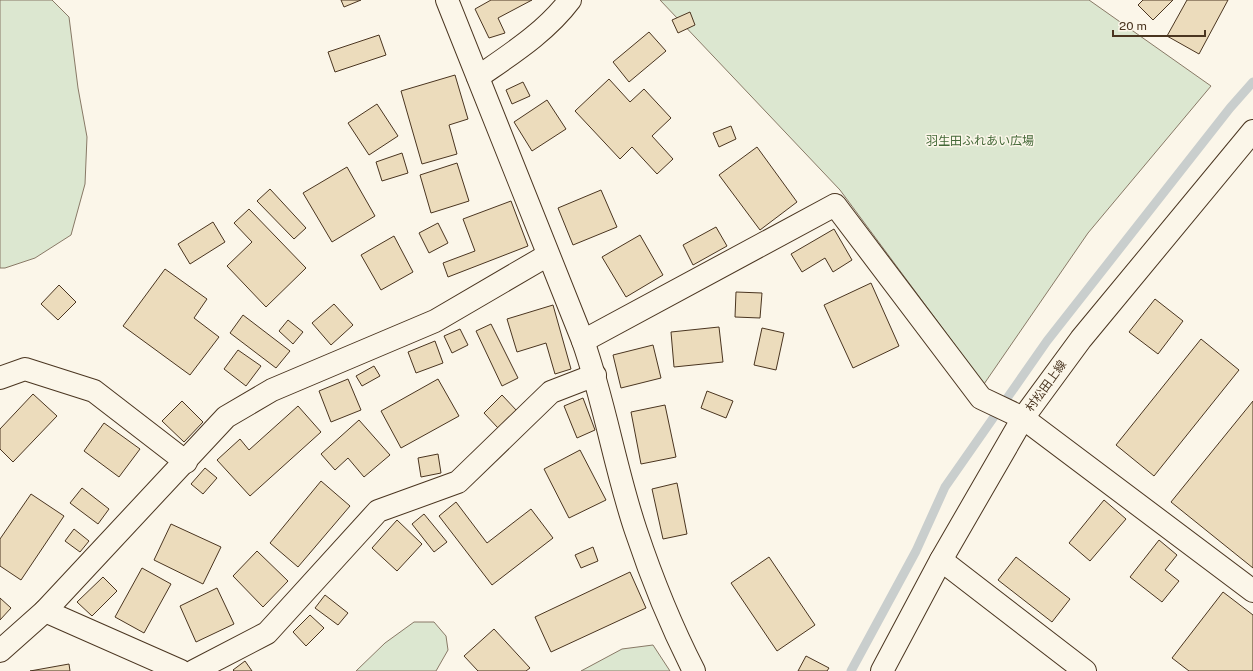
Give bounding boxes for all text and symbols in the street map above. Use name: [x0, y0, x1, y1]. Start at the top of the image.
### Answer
scale bar: [1113, 12, 1205, 38]
text: 20 m: [1119, 19, 1147, 33]
park label: 羽生田ふれあい広場: [926, 134, 1034, 148]
street label: 村松田上線: [1023, 358, 1069, 414]

